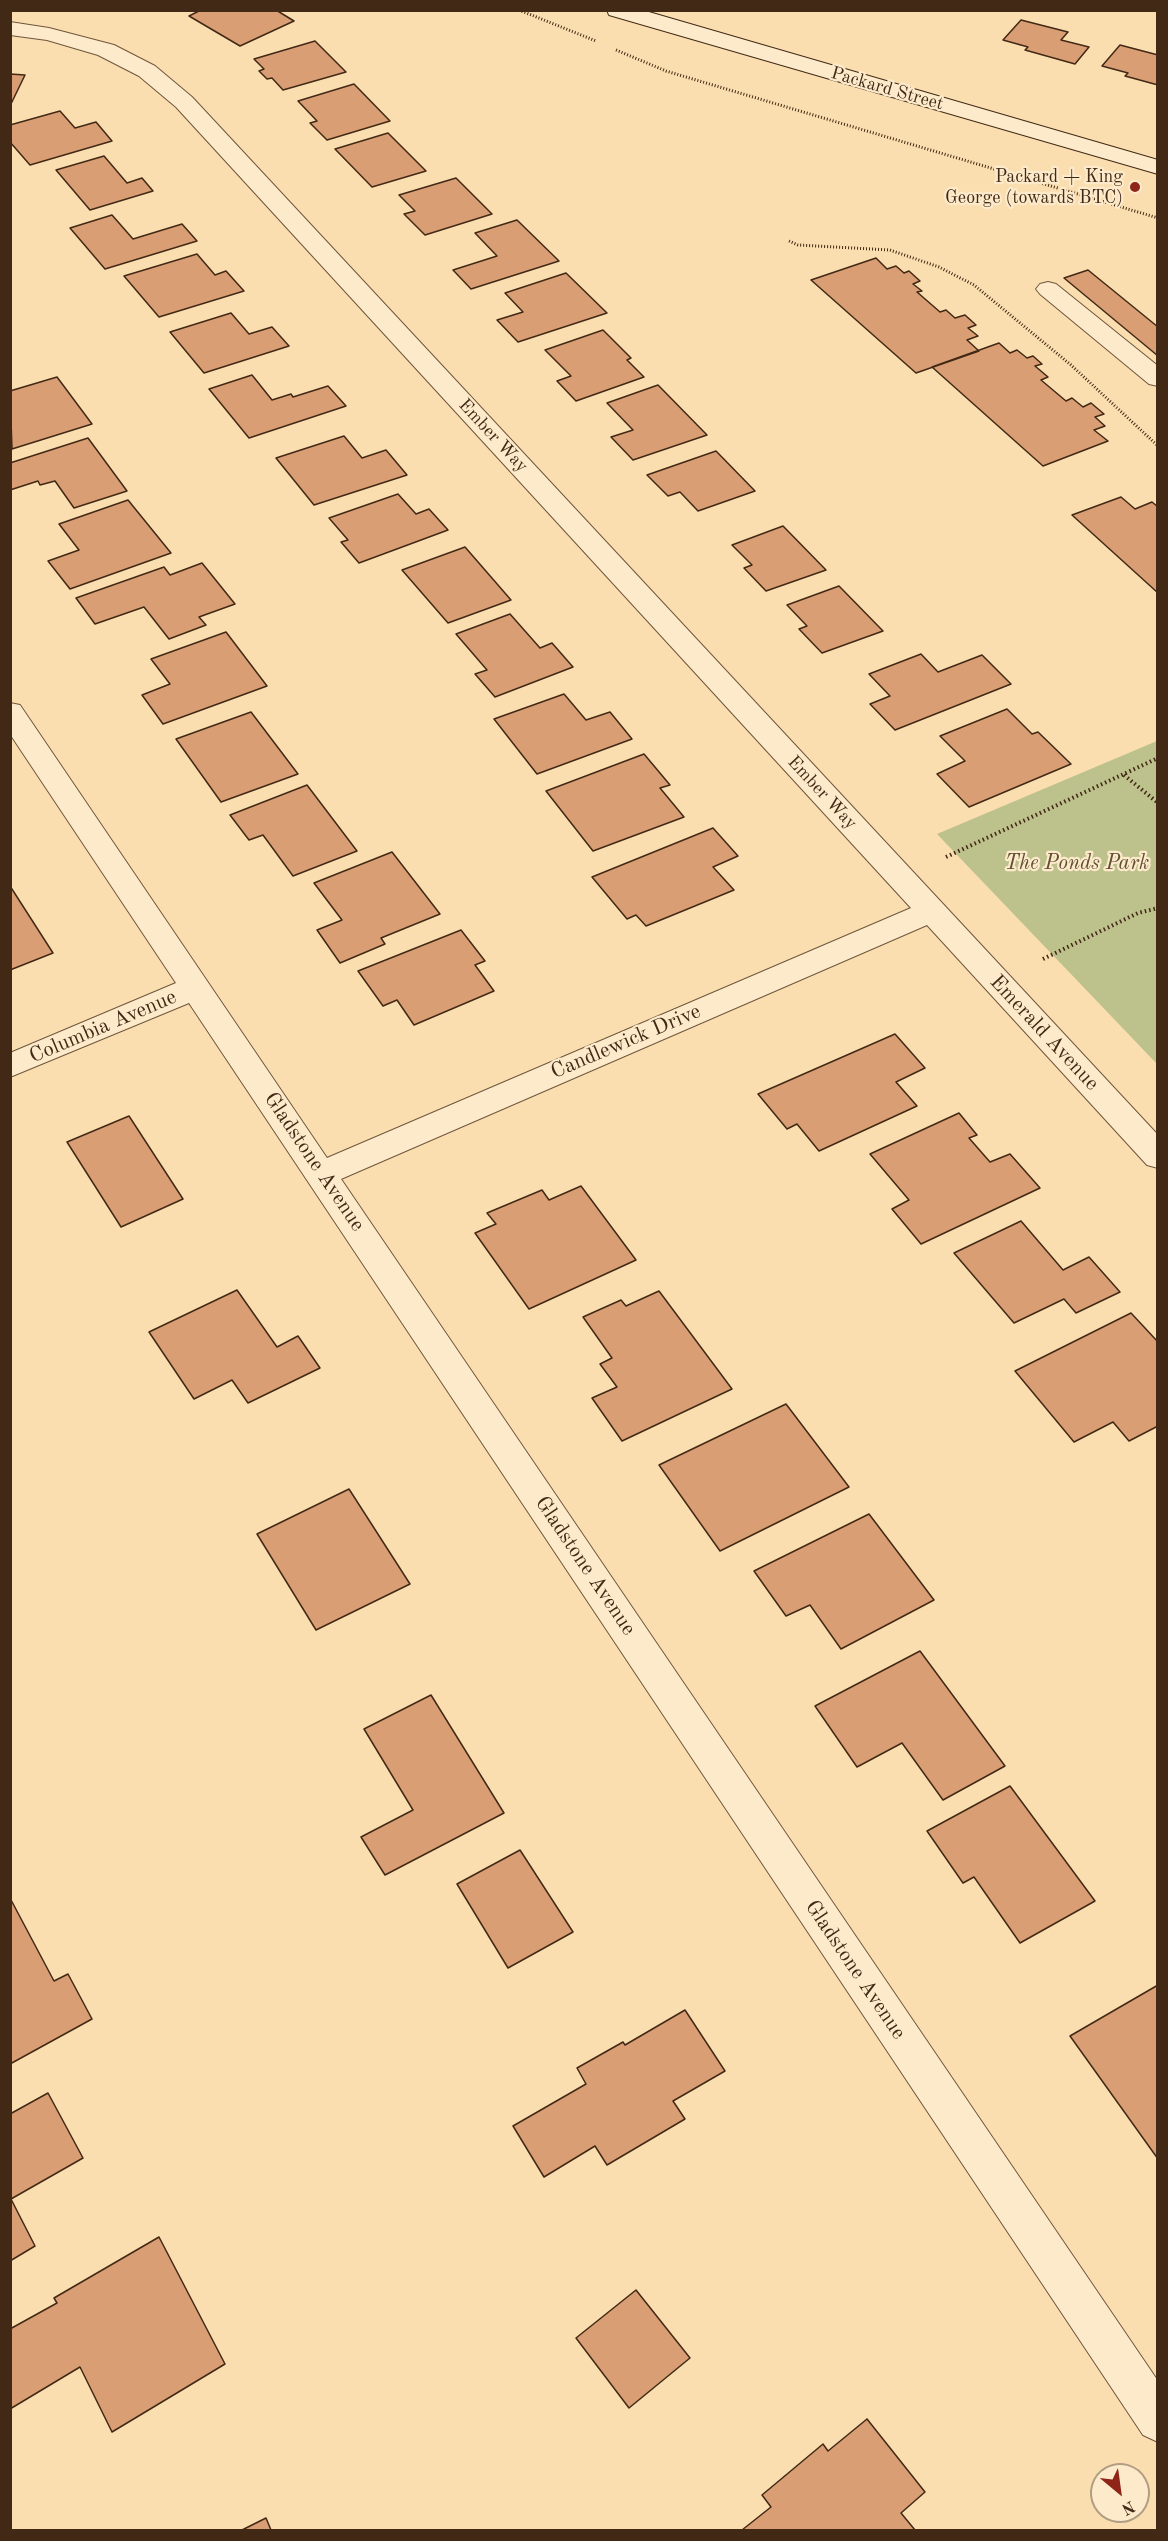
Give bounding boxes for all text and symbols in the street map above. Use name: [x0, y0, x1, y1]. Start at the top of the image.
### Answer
street label: Packard Street: [828, 63, 946, 115]
place label: Packard + King George (towards BTC): [945, 166, 1123, 208]
marker: Packard + King George (towards BTC): [1128, 180, 1142, 194]
street label: Ember Way: [454, 395, 532, 477]
street label: Ember Way: [783, 752, 861, 834]
park label: The Ponds Park: [1005, 850, 1149, 876]
street label: Emerald Avenue: [984, 970, 1104, 1096]
street label: Columbia Avenue: [26, 985, 180, 1069]
street label: Candlewick Drive: [547, 999, 705, 1085]
street label: Gladstone Avenue: [258, 1088, 370, 1236]
street label: Gladstone Avenue: [529, 1492, 641, 1640]
street label: Gladstone Avenue: [799, 1896, 911, 2044]
north arrow: [1090, 2463, 1150, 2523]
text: N: [1119, 2497, 1137, 2517]

